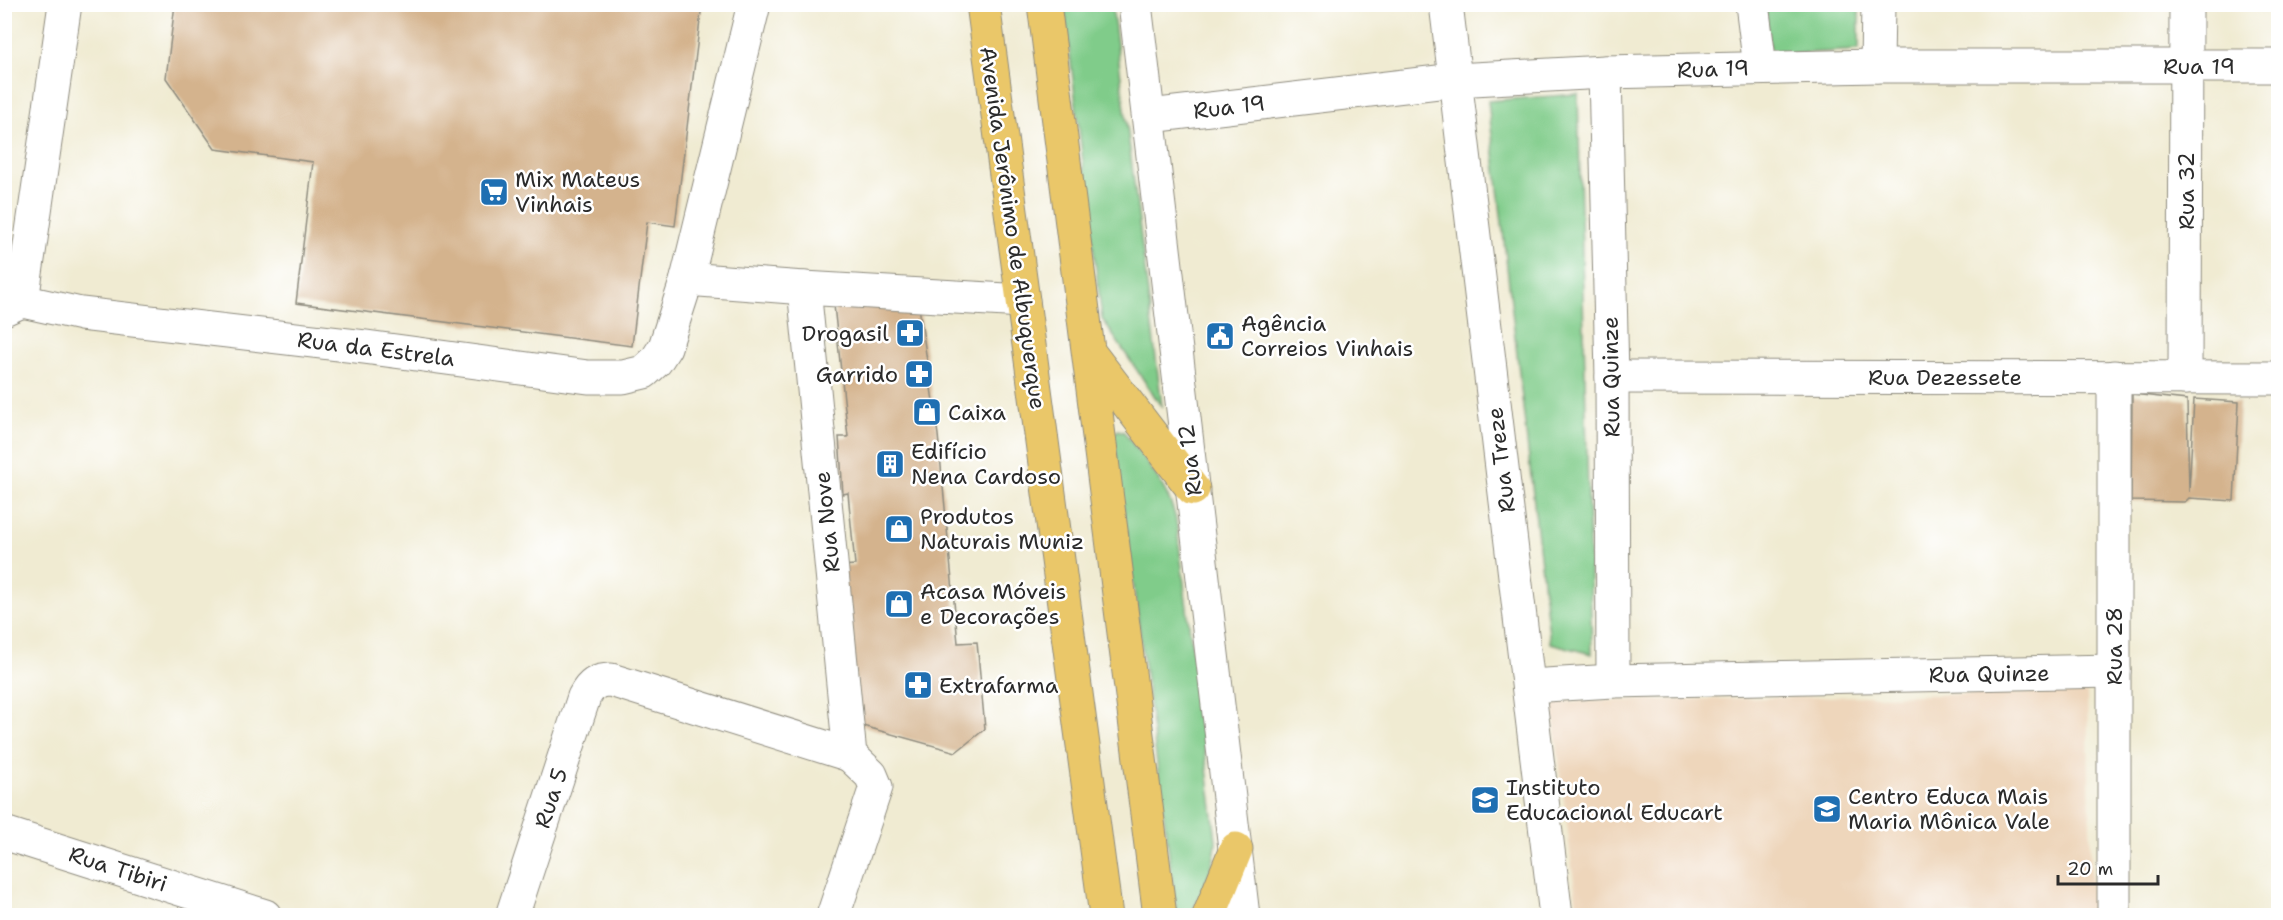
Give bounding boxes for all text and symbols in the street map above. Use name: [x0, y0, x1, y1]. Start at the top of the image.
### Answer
street label: Avenida Jerônimo de Albuquerque: [973, 45, 1053, 411]
street label: Rua 19: [2163, 52, 2235, 81]
street label: Rua 19: [1676, 53, 1750, 85]
street label: Rua 19: [1191, 88, 1267, 126]
street label: Rua 32: [2172, 152, 2201, 230]
place label: Mix Mateus Vinhais: [515, 165, 640, 219]
supermarket icon: Mix Mateus Vinhais: [478, 176, 510, 208]
place label: Agência Correios Vinhais: [1241, 309, 1413, 363]
street label: Rua Quinze: [1595, 316, 1627, 438]
pharmacy icon: Drogasil: [894, 317, 926, 349]
place label: Drogasil: [802, 319, 889, 348]
public building icon: Agência Correios Vinhais: [1204, 320, 1236, 352]
street label: Rua da Estrela: [296, 325, 457, 373]
pharmacy icon: Garrido: [903, 358, 935, 390]
place label: Garrido: [816, 360, 898, 389]
street label: Rua Dezessete: [1868, 363, 2022, 392]
shop icon: Caixa: [911, 396, 943, 428]
place label: Caixa: [948, 398, 1006, 427]
street label: Rua Treze: [1480, 406, 1522, 514]
street label: Rua 12: [1171, 423, 1209, 497]
place label: Edifício Nena Cardoso: [911, 437, 1061, 491]
building icon: Edifício Nena Cardoso: [874, 448, 906, 480]
street label: Rua Nove: [807, 470, 847, 574]
place label: Produtos Naturais Muniz: [920, 502, 1084, 556]
shop icon: Produtos Naturais Muniz: [883, 513, 915, 545]
place label: Acasa Móveis e Decorações: [920, 577, 1066, 631]
shop icon: Acasa Móveis e Decorações: [883, 588, 915, 620]
street label: Rua 28: [2100, 607, 2129, 685]
street label: Rua Quinze: [1928, 658, 2050, 690]
pharmacy icon: Extrafarma: [902, 669, 934, 701]
place label: Extrafarma: [939, 671, 1059, 700]
street label: Rua 5: [528, 764, 574, 832]
place label: Instituto Educacional Educart: [1506, 773, 1723, 827]
place label: Centro Educa Mais Maria Mônica Vale: [1848, 782, 2050, 836]
school or university icon: Instituto Educacional Educart: [1469, 784, 1501, 816]
school or university icon: Centro Educa Mais Maria Mônica Vale: [1811, 793, 1843, 825]
street label: Rua Tibiri: [65, 839, 171, 899]
scale bar: [2058, 848, 2158, 886]
text: 20 m: [2067, 857, 2113, 881]

